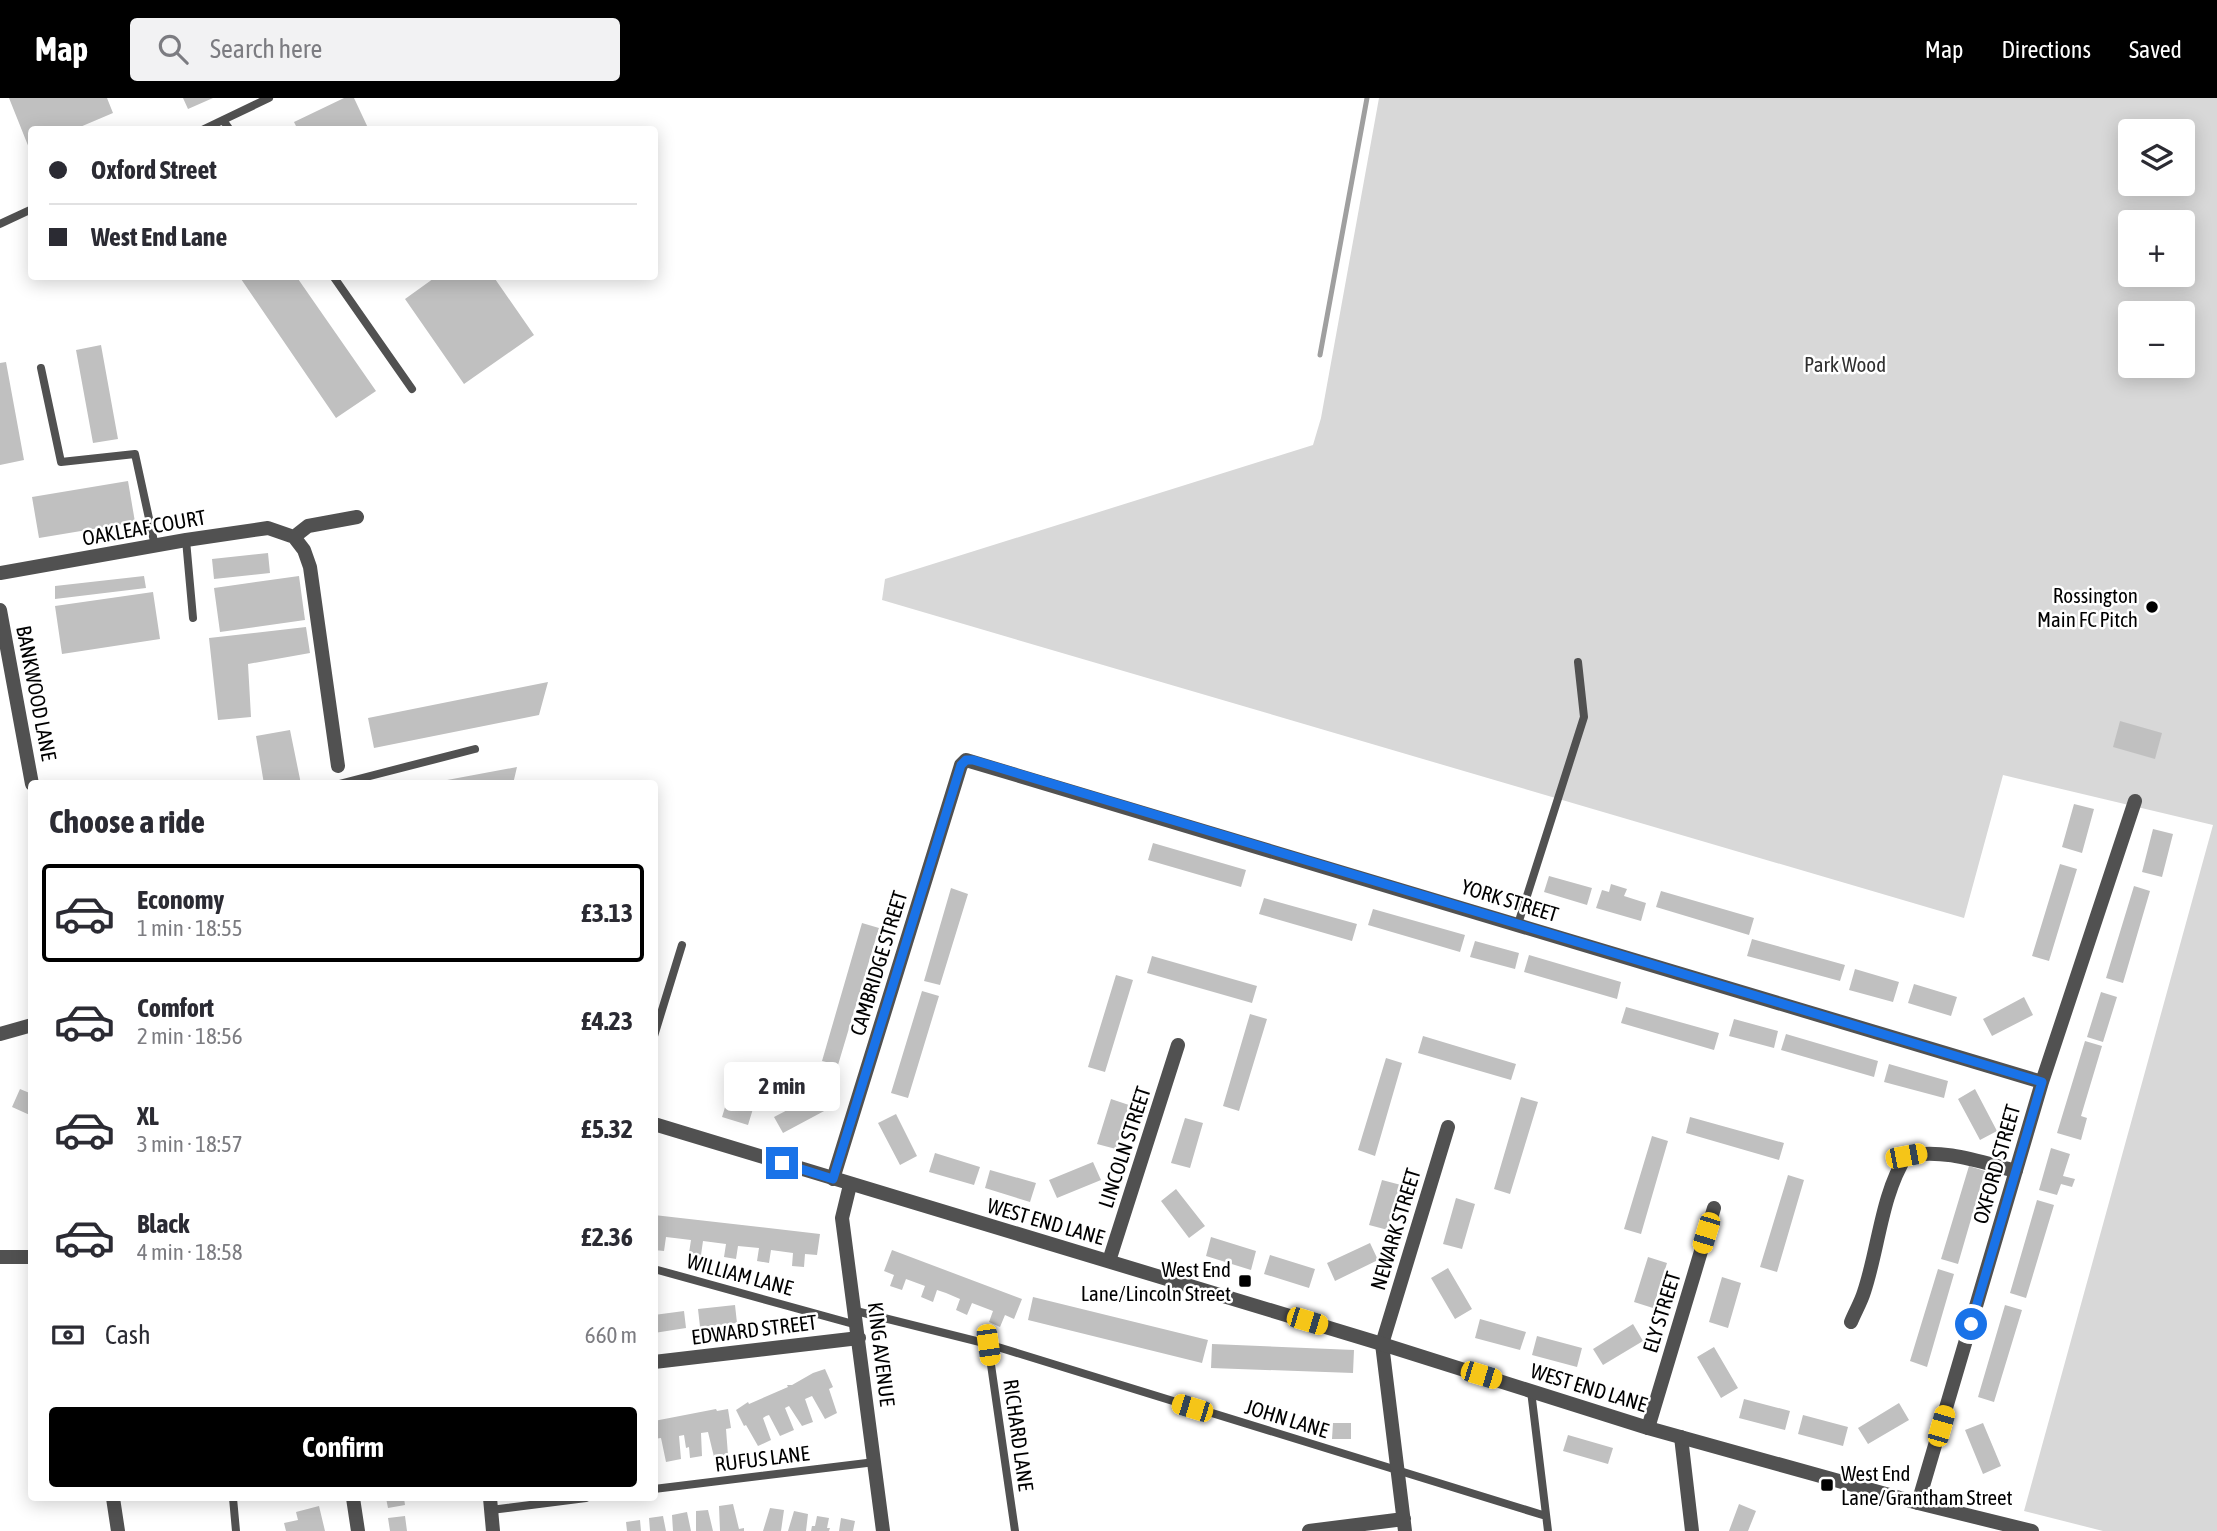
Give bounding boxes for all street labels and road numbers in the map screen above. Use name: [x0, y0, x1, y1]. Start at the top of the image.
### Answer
street label: OAKLEAF COURT: [80, 504, 208, 550]
street label: BANKWOOD LANE: [12, 624, 62, 763]
street label: YORK STREET: [1459, 874, 1561, 926]
street label: CAMBRIDGE STREET: [845, 888, 911, 1038]
street label: LINCOLN STREET: [1093, 1083, 1155, 1211]
street label: OXFORD STREET: [1968, 1102, 2024, 1226]
street label: NEWARK STREET: [1365, 1165, 1425, 1293]
street label: WEST END LANE: [985, 1193, 1107, 1249]
street label: WILLIAM LANE: [684, 1248, 796, 1300]
street label: ELY STREET: [1637, 1269, 1685, 1355]
street label: KING AVENUE: [864, 1300, 900, 1408]
street label: EDWARD STREET: [690, 1309, 818, 1349]
street label: WEST END LANE: [1528, 1358, 1650, 1416]
street label: RICHARD LANE: [999, 1378, 1039, 1493]
street label: JOHN LANE: [1242, 1394, 1332, 1442]
street label: RUFUS LANE: [713, 1440, 811, 1476]

